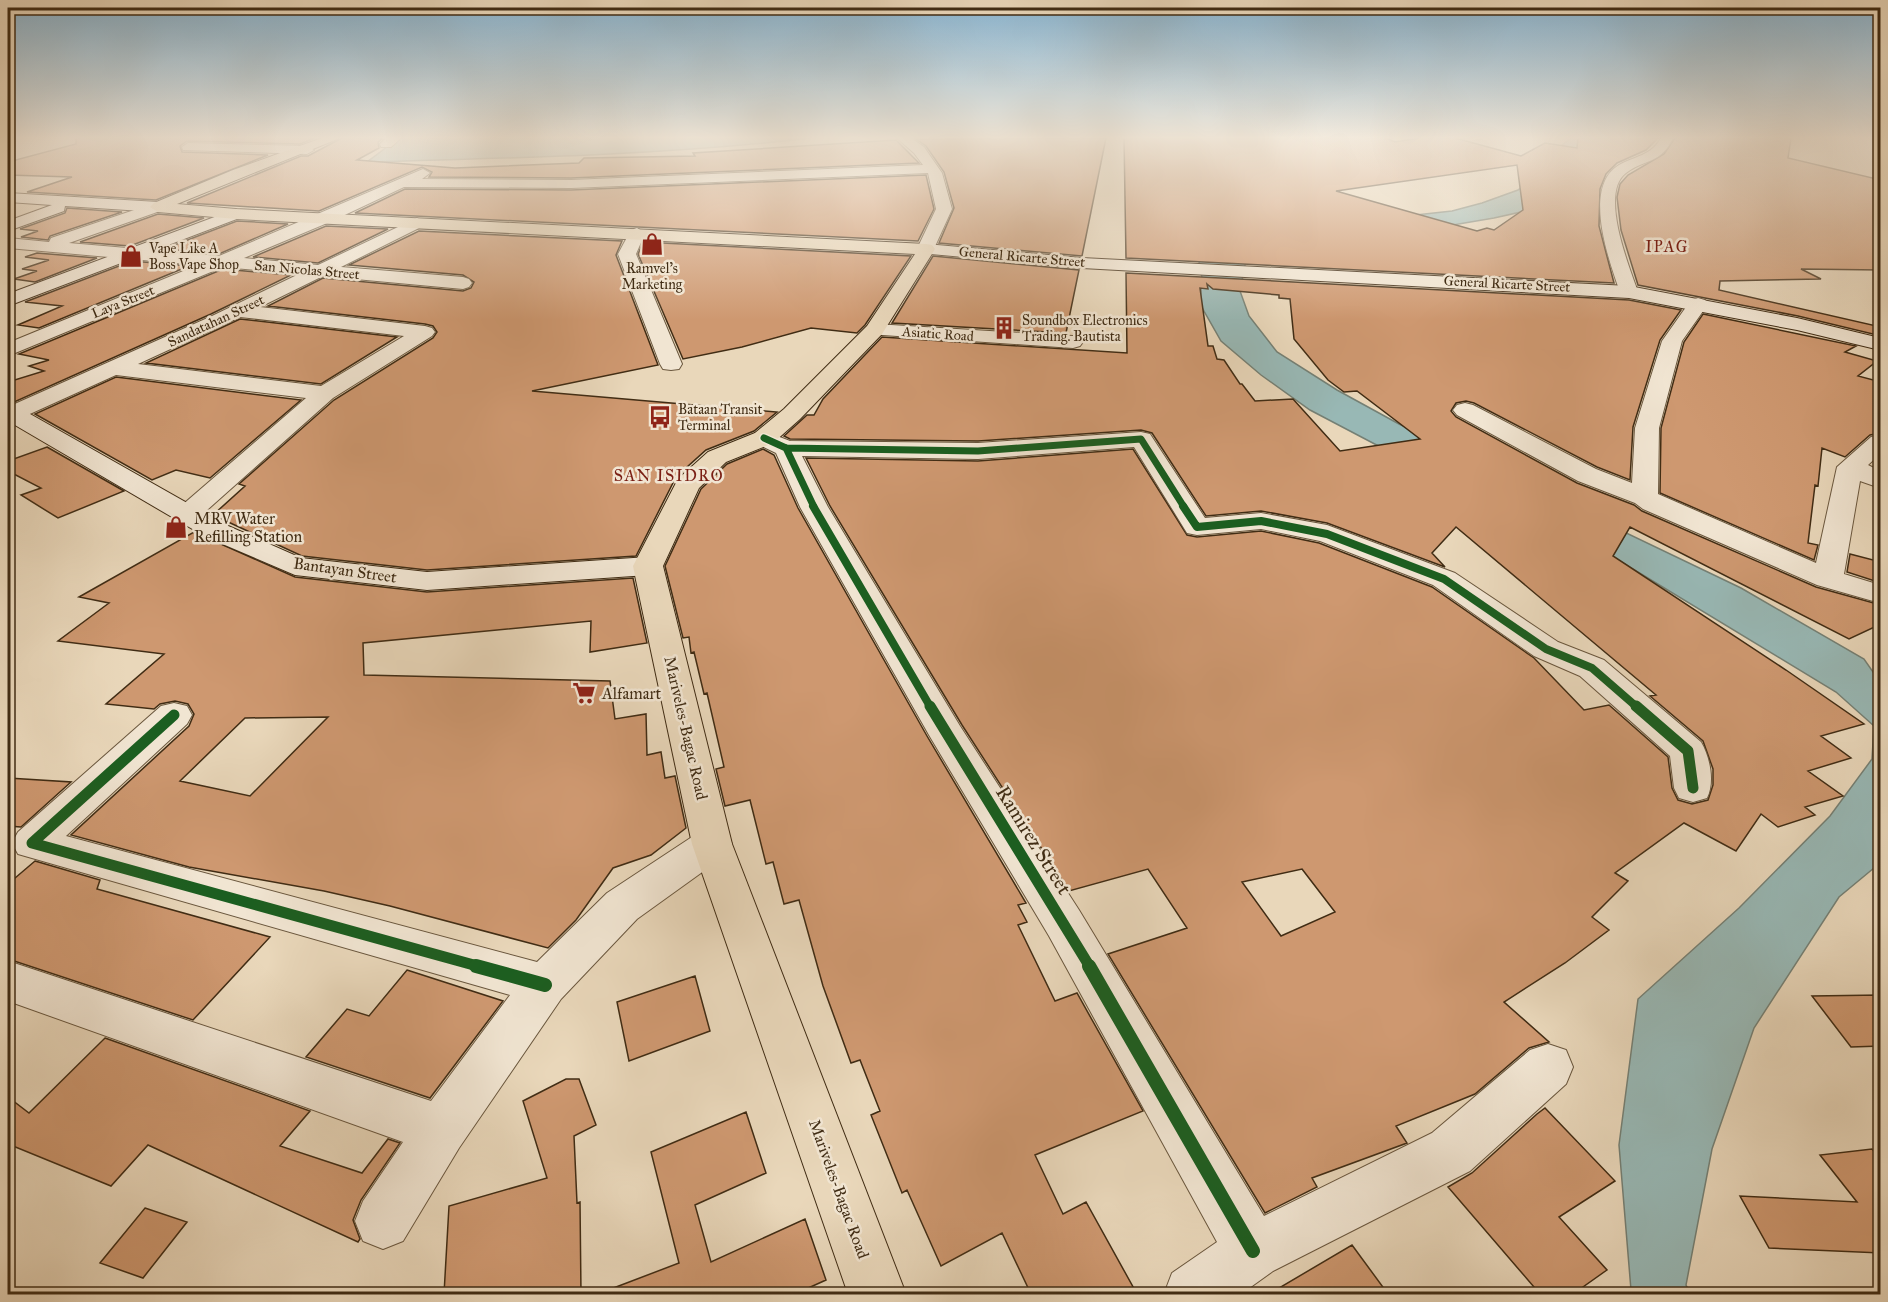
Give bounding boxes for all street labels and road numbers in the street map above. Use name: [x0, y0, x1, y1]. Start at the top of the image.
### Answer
street label: General Ricarte Street: [958, 243, 1086, 271]
street label: San Nicolas Street: [254, 257, 360, 283]
street label: General Ricarte Street: [1443, 272, 1571, 296]
street label: Laya Street: [89, 282, 157, 322]
street label: Sandatahan Street: [165, 291, 267, 351]
street label: Asiatic Road: [901, 323, 974, 345]
street label: Bantayan Street: [292, 553, 398, 587]
street label: Mariveles-Bagac Road: [659, 654, 712, 802]
street label: Ramirez Street: [991, 781, 1077, 899]
street label: Mariveles-Bagac Road: [804, 1117, 873, 1262]

